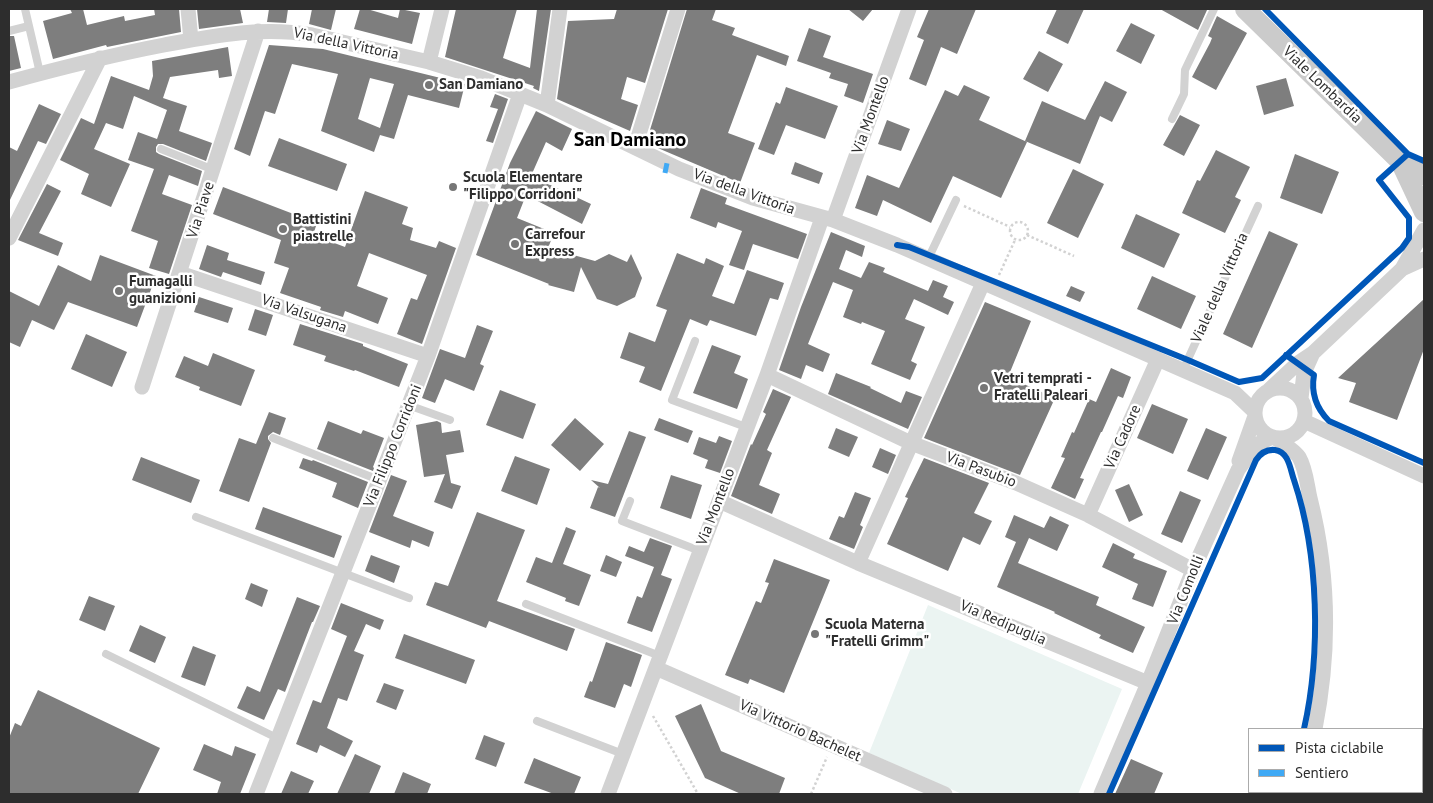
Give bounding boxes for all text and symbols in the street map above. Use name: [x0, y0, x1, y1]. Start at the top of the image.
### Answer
street label: Via della Vittoria: [292, 24, 400, 64]
street label: Viale Lombardia: [1279, 43, 1365, 127]
street label: Via Montello: [849, 74, 893, 156]
place label: San Damiano: [439, 76, 523, 94]
marker: San Damiano: [423, 79, 435, 91]
district label: San Damiano: [574, 128, 686, 152]
street label: Via della Vittoria: [691, 165, 797, 219]
place label: Scuola Elementare "Filippo Corridoni": [463, 169, 583, 204]
street label: Via Piave: [183, 179, 219, 241]
marker: Scuola Elementare "Filippo Corridoni": [447, 181, 459, 193]
place label: Battistini piastrelle: [293, 211, 353, 246]
marker: Battistini piastrelle: [277, 223, 289, 235]
place label: Carrefour Express: [525, 226, 585, 261]
street label: Viale della Vittoria: [1188, 230, 1252, 346]
marker: Carrefour Express: [509, 238, 521, 250]
place label: Fumagalli guanizioni: [129, 273, 196, 308]
marker: Fumagalli guanizioni: [113, 285, 125, 297]
street label: Via Valsugana: [259, 291, 349, 337]
place label: Vetri temprati - Fratelli Paleari: [994, 370, 1092, 405]
street label: Via Filippo Corridoni: [360, 382, 426, 510]
marker: Vetri temprati - Fratelli Paleari: [978, 382, 990, 394]
street label: Via Cadore: [1101, 402, 1145, 472]
street label: Via Pasubio: [943, 448, 1019, 492]
street label: Via Montello: [693, 466, 739, 548]
street label: Via Comolli: [1164, 553, 1208, 627]
street label: Via Redipuglia: [957, 597, 1049, 649]
place label: Scuola Materna "Fratelli Grimm": [825, 616, 929, 651]
marker: Scuola Materna "Fratelli Grimm": [809, 628, 821, 640]
street label: Via Vittorio Bachelet: [736, 696, 864, 766]
legend: [1248, 728, 1423, 793]
text: Pista ciclabile: [1295, 738, 1384, 757]
text: Sentiero: [1295, 763, 1349, 782]

